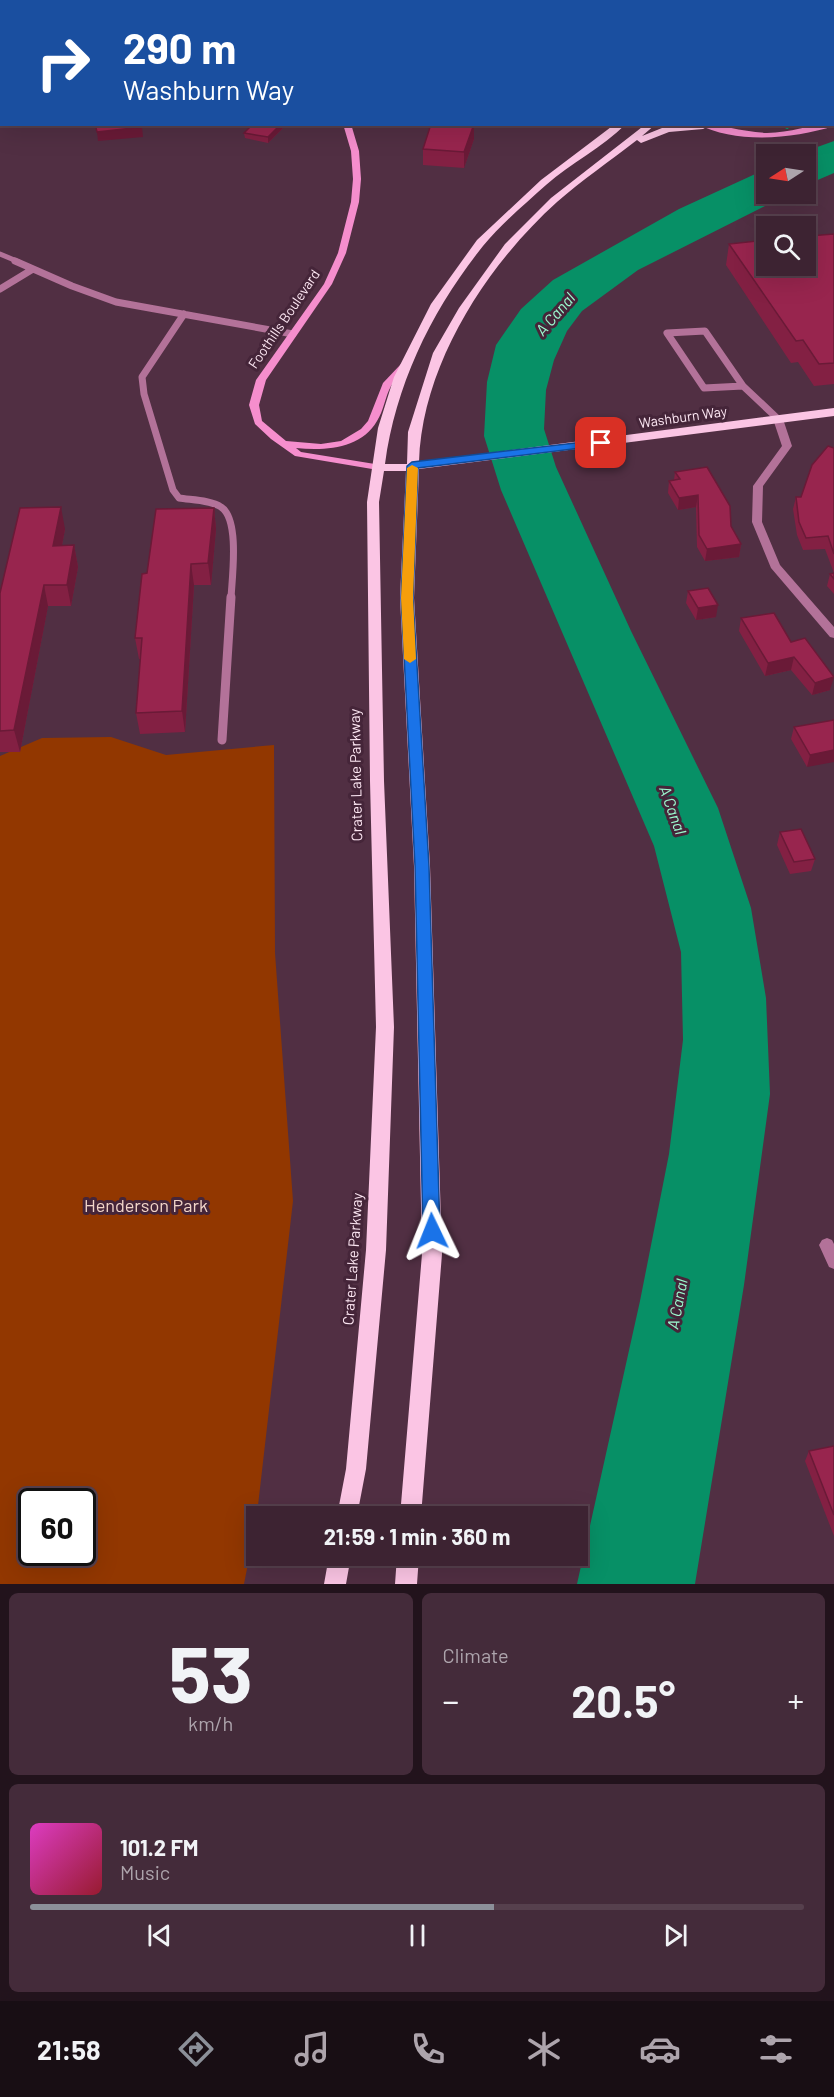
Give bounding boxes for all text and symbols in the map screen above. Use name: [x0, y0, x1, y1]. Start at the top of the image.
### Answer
text: 290 m: [123, 22, 236, 72]
icon: right: [24, 24, 102, 102]
text: Washburn Way: [123, 73, 294, 105]
north arrow: [756, 144, 816, 204]
map controls: [756, 144, 816, 276]
button: search: [756, 216, 816, 276]
street label: Foothills Boulevard: [244, 266, 323, 371]
water label: A Canal: [531, 288, 579, 339]
street label: Washburn Way: [638, 402, 729, 431]
pin: [575, 417, 626, 468]
icon: arrive: [584, 426, 617, 459]
street label: Crater Lake Parkway: [345, 708, 365, 842]
water label: A Canal: [656, 783, 691, 837]
street label: Crater Lake Parkway: [338, 1192, 366, 1326]
park label: Henderson Park: [84, 1194, 208, 1216]
position arrow: [400, 1199, 464, 1263]
water label: A Canal: [662, 1277, 691, 1331]
speed limit sign: 60: [18, 1488, 96, 1566]
text: 21:59 · 1 min · 360 m: [324, 1523, 510, 1549]
text: 53: [169, 1625, 253, 1719]
text: Climate: [443, 1643, 509, 1667]
text: 20.5°: [571, 1673, 675, 1727]
text: −: [443, 1680, 459, 1720]
text: +: [788, 1680, 804, 1720]
text: km/h: [188, 1711, 233, 1735]
text: 101.2 FM: [120, 1834, 199, 1860]
text: Music: [120, 1860, 170, 1884]
icon: previous: [143, 1919, 176, 1952]
icon: pause: [401, 1919, 434, 1952]
icon: next: [659, 1919, 692, 1952]
icon: directions: [175, 2028, 217, 2070]
icon: music: [291, 2028, 333, 2070]
icon: phone: [407, 2028, 449, 2070]
icon: climate: [523, 2028, 565, 2070]
icon: car: [639, 2028, 681, 2070]
icon: filters: [755, 2028, 797, 2070]
text: 21:58: [37, 2033, 101, 2065]

